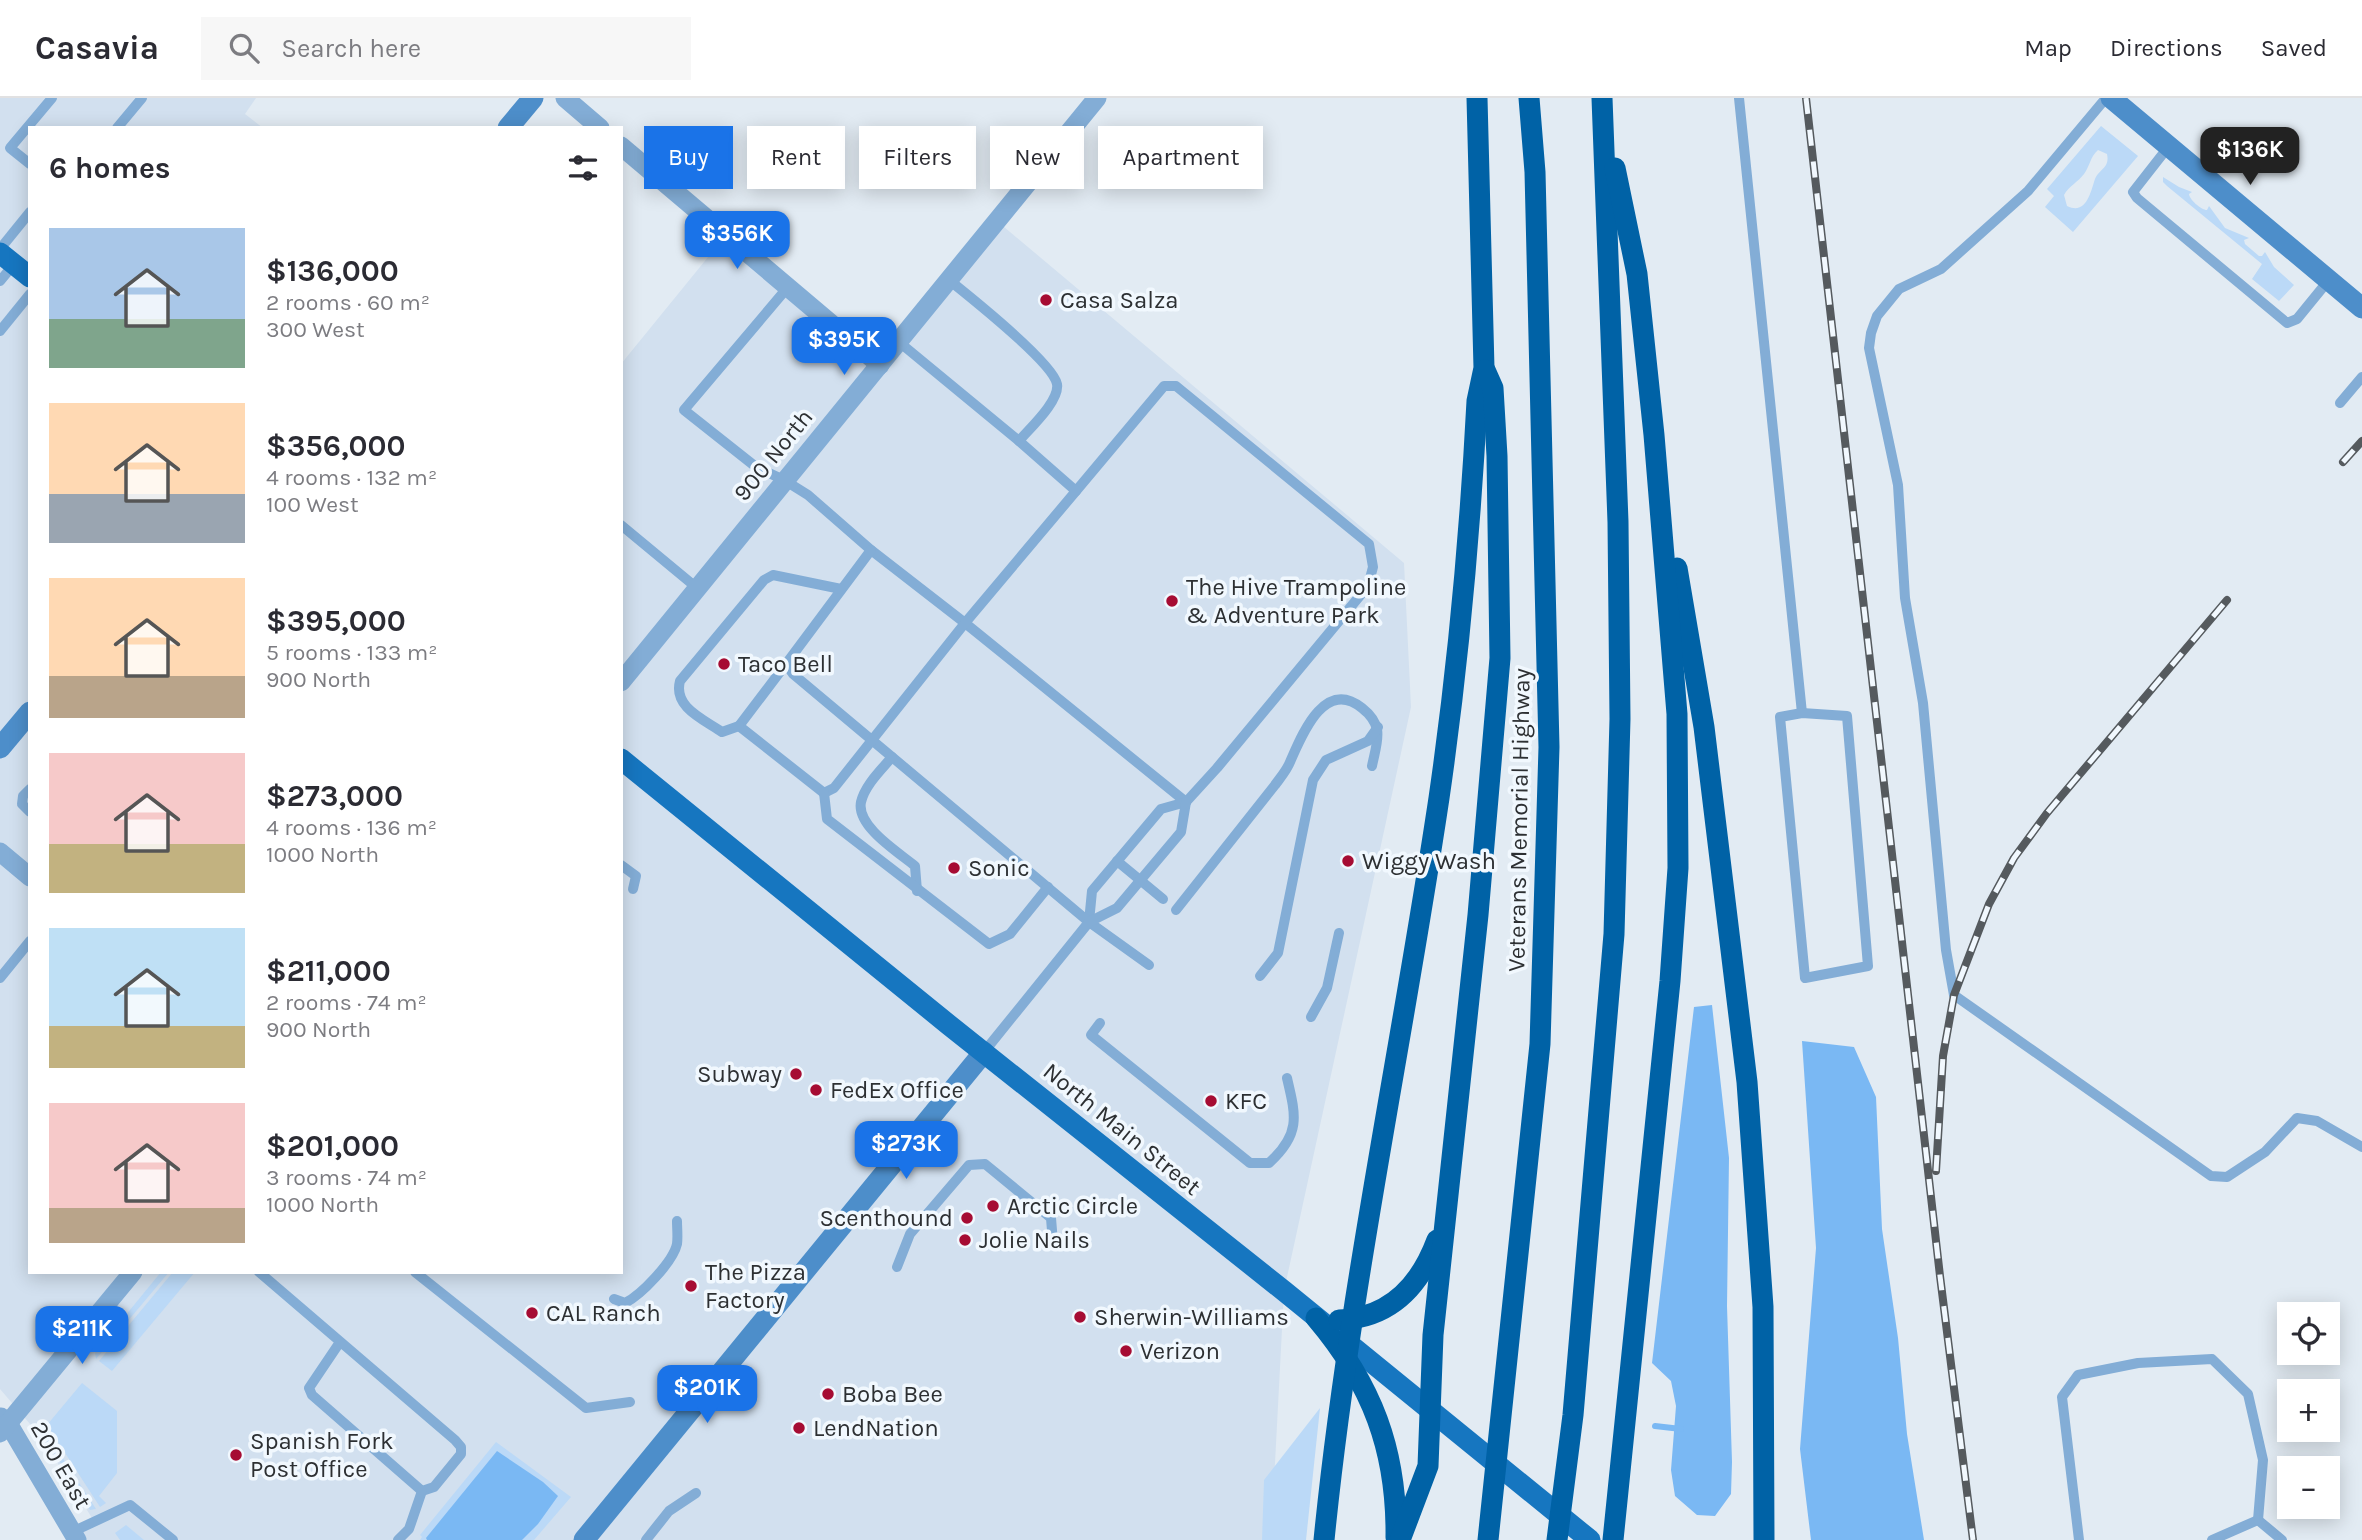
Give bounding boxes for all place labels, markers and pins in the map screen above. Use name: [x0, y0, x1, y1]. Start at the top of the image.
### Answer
pin: $136K: [2201, 127, 2299, 187]
pin: $356K: [688, 212, 786, 271]
place label: Casa Salza: [1060, 286, 1179, 314]
marker: Casa Salza: [1038, 292, 1054, 308]
pin: $395K: [795, 317, 893, 377]
place label: The Hive Trampoline & Adventure Park: [1186, 573, 1406, 629]
marker: The Hive Trampoline & Adventure Park: [1164, 593, 1180, 609]
place label: Taco Bell: [738, 650, 833, 678]
marker: Taco Bell: [716, 656, 732, 672]
place label: Wiggy Wash: [1362, 847, 1496, 875]
marker: Wiggy Wash: [1340, 853, 1356, 869]
place label: Sonic: [968, 854, 1030, 882]
marker: Sonic: [946, 860, 962, 876]
place label: Subway: [697, 1060, 782, 1088]
marker: Subway: [788, 1066, 804, 1082]
place label: FedEx Office: [830, 1076, 964, 1104]
marker: FedEx Office: [808, 1082, 824, 1098]
place label: KFC: [1225, 1087, 1267, 1115]
marker: KFC: [1203, 1093, 1219, 1109]
pin: $273K: [857, 1122, 955, 1181]
place label: Arctic Circle: [1007, 1192, 1138, 1220]
marker: Arctic Circle: [985, 1198, 1001, 1214]
place label: Scenthound: [819, 1204, 953, 1232]
marker: Scenthound: [959, 1210, 975, 1226]
place label: Jolie Nails: [979, 1226, 1090, 1254]
marker: Jolie Nails: [957, 1232, 973, 1248]
place label: The Pizza Factory: [705, 1258, 806, 1314]
marker: The Pizza Factory: [683, 1278, 699, 1294]
place label: CAL Ranch: [546, 1299, 661, 1327]
place label: Sherwin-Williams: [1094, 1303, 1289, 1331]
marker: CAL Ranch: [524, 1305, 540, 1321]
pin: $211K: [33, 1306, 131, 1366]
marker: Sherwin-Williams: [1072, 1309, 1088, 1325]
place label: Verizon: [1140, 1337, 1220, 1365]
marker: Verizon: [1118, 1343, 1134, 1359]
pin: $201K: [658, 1366, 756, 1425]
place label: Boba Bee: [842, 1380, 943, 1408]
marker: Boba Bee: [820, 1386, 836, 1402]
place label: LendNation: [813, 1414, 939, 1442]
marker: LendNation: [791, 1420, 807, 1436]
place label: Spanish Fork Post Office: [250, 1427, 393, 1483]
marker: Spanish Fork Post Office: [228, 1447, 244, 1463]

